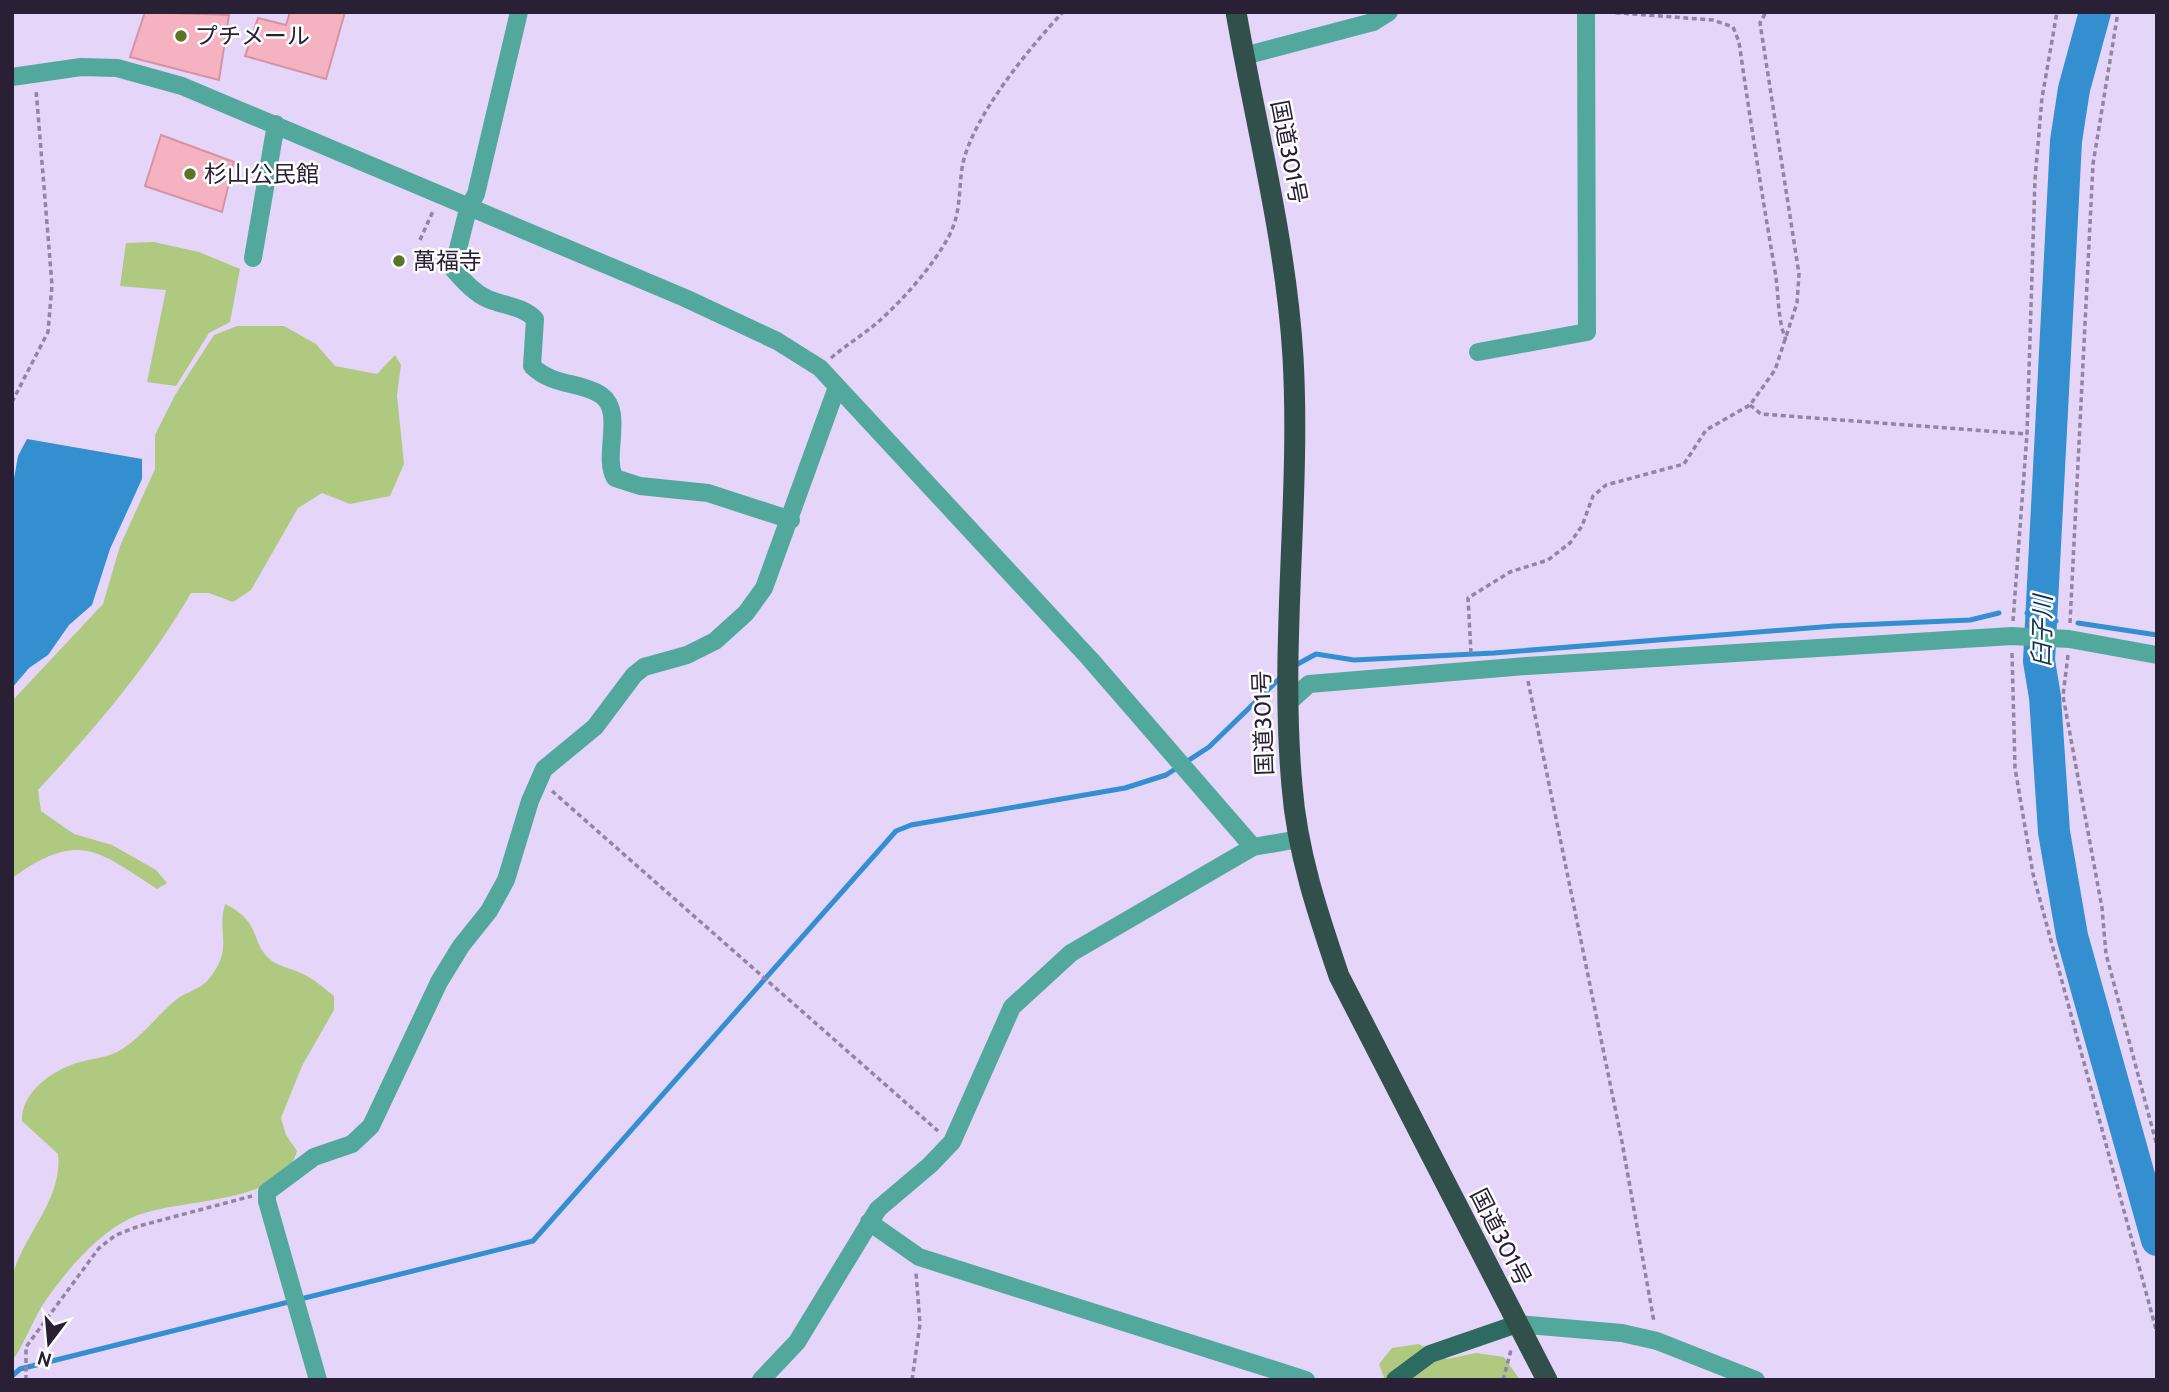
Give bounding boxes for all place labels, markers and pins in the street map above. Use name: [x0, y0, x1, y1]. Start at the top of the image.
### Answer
place label: プチメール: [195, 22, 310, 50]
marker: プチメール: [173, 28, 189, 44]
place label: 杉山公民館: [204, 160, 319, 188]
marker: 杉山公民館: [182, 166, 198, 182]
place label: 萬福寺: [413, 247, 482, 275]
marker: 萬福寺: [391, 253, 407, 269]

